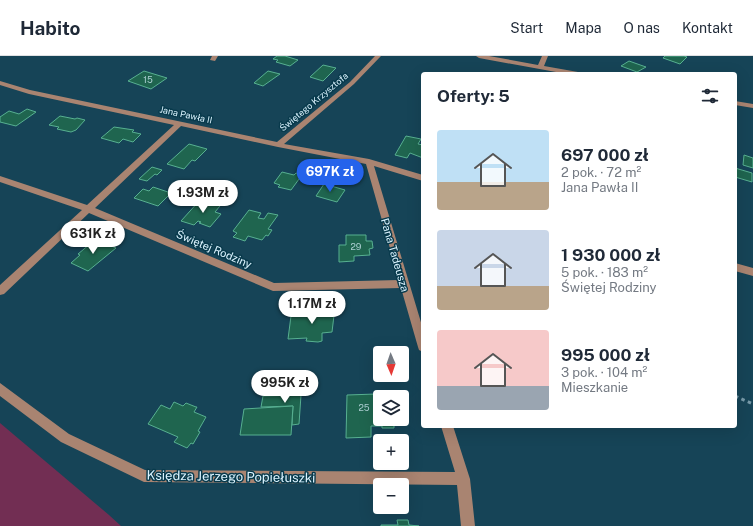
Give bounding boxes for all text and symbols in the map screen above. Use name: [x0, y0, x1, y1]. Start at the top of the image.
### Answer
text: Habito: [20, 17, 81, 39]
text: Start: [510, 20, 543, 36]
text: Mapa: [565, 20, 601, 36]
text: O nas: [623, 20, 660, 36]
text: Kontakt: [682, 20, 733, 36]
street label: Świętego Krzysztofa: [277, 70, 350, 133]
house number: 15: [143, 74, 153, 85]
icon: filters: [699, 85, 721, 107]
text: Oferty: 5: [437, 86, 510, 106]
street label: Jana Pawła II: [159, 104, 213, 125]
text: 697 000 zł: [561, 145, 649, 165]
icon: home: [469, 146, 517, 194]
pin: 697K zł: [293, 159, 367, 193]
text: 697K zł: [306, 164, 354, 179]
text: 2 pok. · 72 m²: [561, 165, 641, 180]
pin: 1.93M zł: [162, 180, 244, 214]
text: Jana Pawła II: [561, 180, 638, 195]
text: 1.93M zł: [177, 185, 229, 200]
street label: Pana Tadeusza: [379, 217, 411, 293]
pin: 631K zł: [56, 221, 130, 255]
text: 631K zł: [70, 226, 116, 241]
street label: Świętej Rodziny: [174, 227, 254, 270]
house number: 29: [351, 241, 362, 252]
text: 1 930 000 zł: [561, 245, 661, 265]
icon: home: [469, 246, 517, 294]
text: 5 pok. · 183 m²: [561, 265, 648, 280]
text: Świętej Rodziny: [561, 280, 657, 295]
pin: 1.17M zł: [271, 291, 353, 325]
text: 1.17M zł: [288, 296, 336, 311]
text: 995 000 zł: [561, 345, 650, 365]
north arrow: [373, 346, 409, 382]
map controls: [373, 346, 409, 514]
icon: home: [469, 346, 517, 394]
text: 3 pok. · 104 m²: [561, 365, 647, 380]
pin: 995K zł: [248, 370, 322, 404]
text: 995K zł: [260, 375, 310, 390]
text: Mieszkanie: [561, 380, 628, 395]
button: layers: [373, 390, 409, 426]
house number: 25: [358, 402, 370, 413]
button: +: [373, 434, 409, 470]
street label: Księdza Jerzego Popiełuszki: [147, 468, 315, 485]
button: −: [373, 478, 409, 514]

